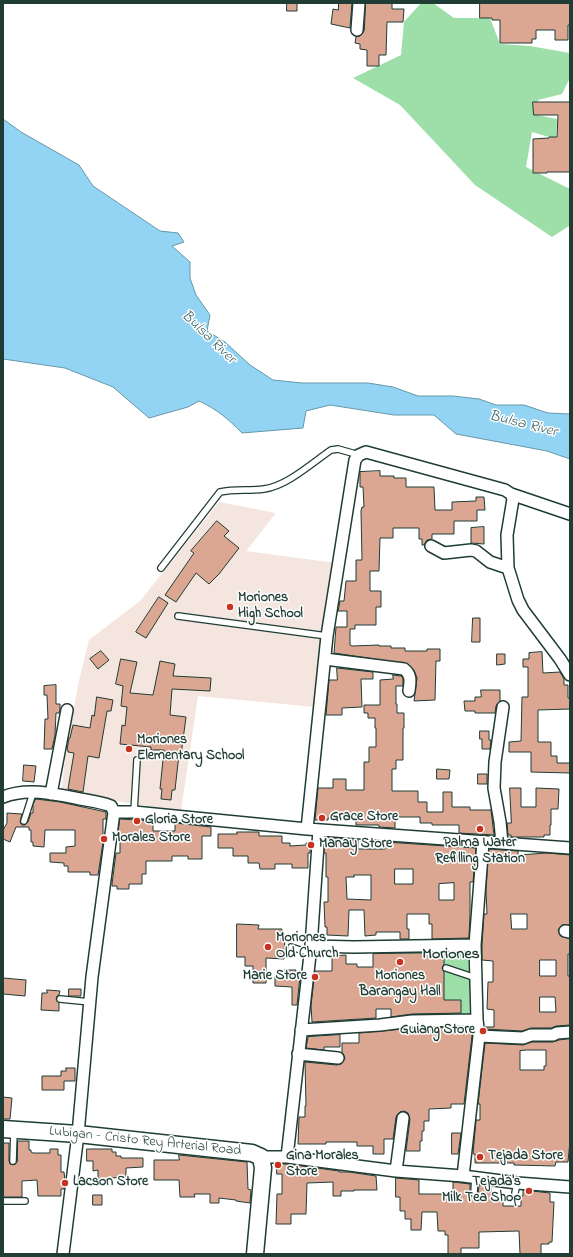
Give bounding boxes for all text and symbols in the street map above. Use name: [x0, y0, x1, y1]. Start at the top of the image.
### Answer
water label: Bulsa River: [177, 307, 239, 369]
water label: Bulsa River: [487, 408, 559, 442]
place label: Moriones High School: [238, 591, 303, 624]
marker: Moriones High School: [225, 602, 235, 612]
place label: Moriones Elementary School: [137, 733, 244, 766]
marker: Moriones Elementary School: [124, 744, 134, 754]
place label: Grace Store: [330, 810, 398, 826]
place label: Gloria Store: [145, 813, 213, 829]
marker: Grace Store: [317, 813, 327, 823]
marker: Gloria Store: [132, 816, 142, 826]
marker: Palma Water Refilling Station: [475, 824, 485, 834]
place label: Morales Store: [112, 831, 191, 847]
marker: Morales Store: [99, 834, 109, 844]
place label: Palma Water Refilling Station: [435, 836, 525, 868]
place label: Manay Store: [319, 837, 392, 853]
marker: Manay Store: [306, 840, 316, 850]
place label: Moriones Old Church: [276, 931, 338, 964]
marker: Moriones Old Church: [263, 942, 273, 952]
district label: Moriones: [422, 945, 480, 965]
marker: Moriones Barangay Hall: [395, 957, 405, 967]
place label: Marie Store: [243, 969, 307, 985]
place label: Moriones Barangay Hall: [359, 969, 441, 1002]
marker: Marie Store: [310, 972, 320, 982]
place label: Guiang Store: [400, 1023, 475, 1039]
marker: Guiang Store: [478, 1026, 488, 1036]
street label: Lubigan - Cristo Rey Arterial Road: [48, 1124, 242, 1160]
place label: Gina Morales Store: [286, 1149, 359, 1182]
place label: Tejada Store: [488, 1149, 563, 1165]
marker: Tejada Store: [475, 1152, 485, 1162]
marker: Gina Morales Store: [273, 1160, 283, 1170]
place label: Lacson Store: [73, 1175, 148, 1191]
place label: Tejada's Milk Tea Shop: [442, 1175, 521, 1208]
marker: Lacson Store: [60, 1178, 70, 1188]
marker: Tejada's Milk Tea Shop: [524, 1186, 534, 1196]

